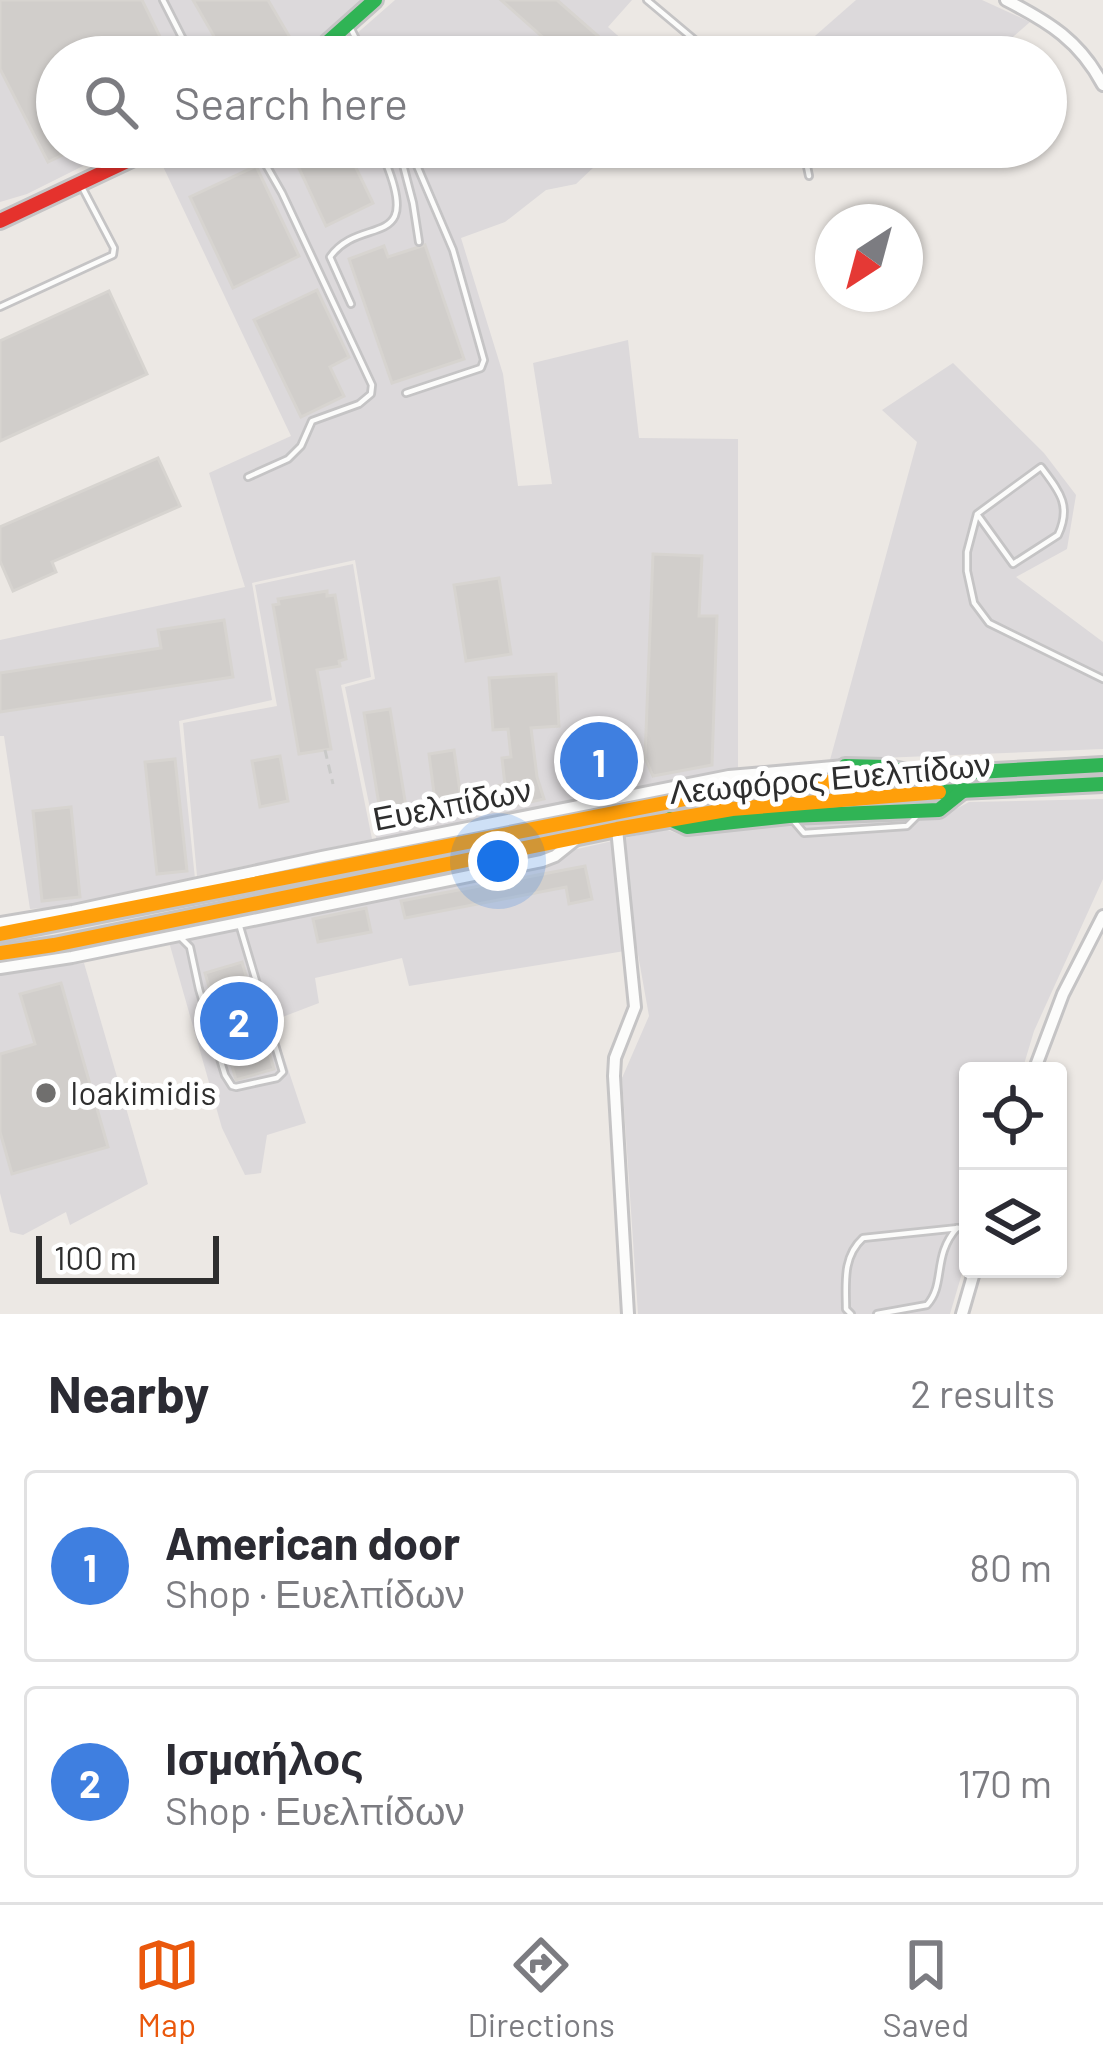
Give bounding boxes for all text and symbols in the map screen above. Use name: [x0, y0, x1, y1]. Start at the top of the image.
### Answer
search box: [36, 36, 1067, 168]
icon: search: [78, 69, 144, 135]
text: Search here: [174, 75, 408, 129]
north arrow: [815, 204, 923, 312]
pin: 1: [560, 716, 638, 806]
street label: Λεωφόρος Ευελπίδων: [668, 743, 992, 811]
street label: Ευελπίδων: [369, 768, 534, 838]
your location: [468, 831, 528, 891]
pin: 2: [200, 976, 278, 1066]
map controls: [959, 1062, 1067, 1278]
button: locate: [959, 1062, 1067, 1170]
place label: Ioakimidis: [70, 1072, 216, 1112]
marker: Ioakimidis: [33, 1080, 59, 1106]
button: layers: [959, 1170, 1067, 1278]
scale bar: [36, 1230, 219, 1283]
text: 100 m: [54, 1237, 137, 1277]
text: Nearby: [48, 1362, 209, 1423]
text: 2 results: [910, 1369, 1055, 1416]
text: American door: [165, 1515, 460, 1569]
text: 1: [83, 1543, 97, 1590]
text: 80 m: [970, 1543, 1052, 1590]
text: Shop · Ευελπίδων: [165, 1569, 465, 1616]
text: Ισμαήλος: [165, 1730, 364, 1784]
text: 2: [79, 1759, 101, 1806]
text: 170 m: [958, 1759, 1052, 1806]
text: Shop · Ευελπίδων: [165, 1786, 465, 1833]
tab: Map: [134, 1932, 200, 2044]
tab: Directions: [467, 1932, 615, 2044]
tab: Saved: [883, 1932, 969, 2044]

